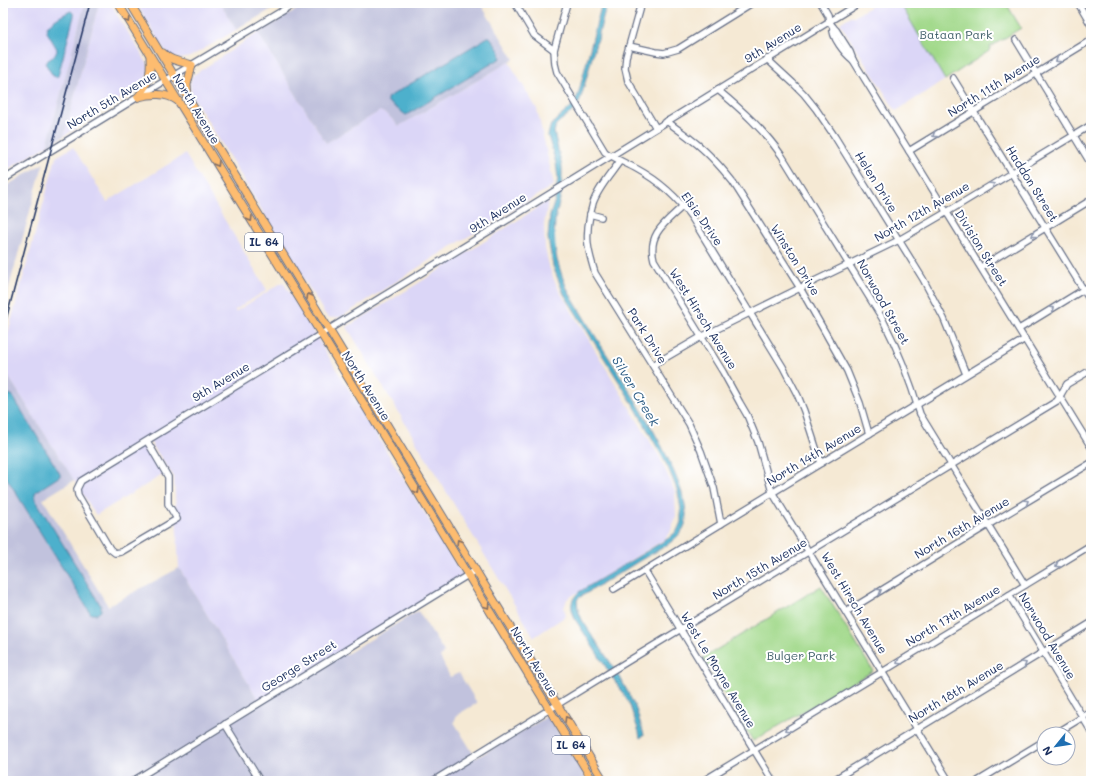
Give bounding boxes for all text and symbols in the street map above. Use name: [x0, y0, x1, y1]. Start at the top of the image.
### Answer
one-way arrow: [124, 16, 131, 23]
street label: 9th Avenue: [741, 18, 804, 66]
park label: Bataan Park: [920, 26, 992, 42]
street label: North 11th Avenue: [944, 50, 1043, 120]
one-way arrow: [1055, 55, 1062, 63]
street label: North 5th Avenue: [64, 66, 159, 132]
street label: North Avenue: [170, 70, 224, 147]
one-way arrow: [932, 131, 939, 138]
street label: Haddon Street: [1003, 142, 1063, 225]
street label: Helen Drive: [852, 148, 902, 215]
one-way arrow: [212, 160, 219, 167]
street label: North 12th Avenue: [871, 177, 972, 245]
one-way arrow: [988, 182, 995, 189]
street label: 9th Avenue: [466, 188, 529, 236]
street label: Elsie Drive: [678, 188, 727, 249]
street label: Division Street: [952, 206, 1012, 289]
one-way arrow: [245, 215, 253, 222]
street label: Winston Drive: [768, 221, 824, 298]
one-way arrow: [1031, 230, 1038, 238]
road number: IL 64: [245, 233, 283, 251]
street label: Norwood Street: [854, 256, 914, 347]
street label: West Hirsch Avenue: [666, 265, 741, 372]
one-way arrow: [306, 293, 313, 300]
street label: Park Drive: [624, 305, 671, 366]
one-way arrow: [1048, 306, 1055, 313]
street label: North Avenue: [339, 348, 395, 423]
water label: Silver Creek: [609, 353, 665, 430]
street label: 9th Avenue: [189, 358, 252, 405]
street label: North 14th Avenue: [763, 420, 864, 489]
one-way arrow: [412, 487, 420, 494]
street label: North 16th Avenue: [911, 492, 1012, 562]
one-way arrow: [1022, 499, 1029, 506]
street label: North 15th Avenue: [709, 534, 810, 603]
one-way arrow: [456, 539, 463, 546]
street label: West Hirsch Avenue: [818, 549, 892, 656]
one-way arrow: [1055, 561, 1062, 568]
street label: North 17th Avenue: [902, 581, 1003, 650]
one-way arrow: [875, 589, 882, 596]
street label: Norwood Avenue: [1016, 589, 1080, 682]
one-way arrow: [482, 602, 489, 609]
street label: West Le Moyne Avenue: [678, 608, 760, 731]
street label: North Avenue: [508, 623, 562, 700]
street label: George Street: [258, 636, 339, 695]
park label: Bulger Park: [767, 647, 835, 663]
street label: North 18th Avenue: [905, 656, 1006, 726]
one-way arrow: [896, 657, 903, 665]
one-way arrow: [1020, 661, 1027, 668]
one-way arrow: [564, 716, 571, 723]
one-way arrow: [785, 725, 792, 732]
north arrow: [1036, 726, 1076, 766]
road number: IL 64: [552, 736, 590, 754]
text: N: [1038, 744, 1055, 759]
one-way arrow: [861, 758, 868, 765]

